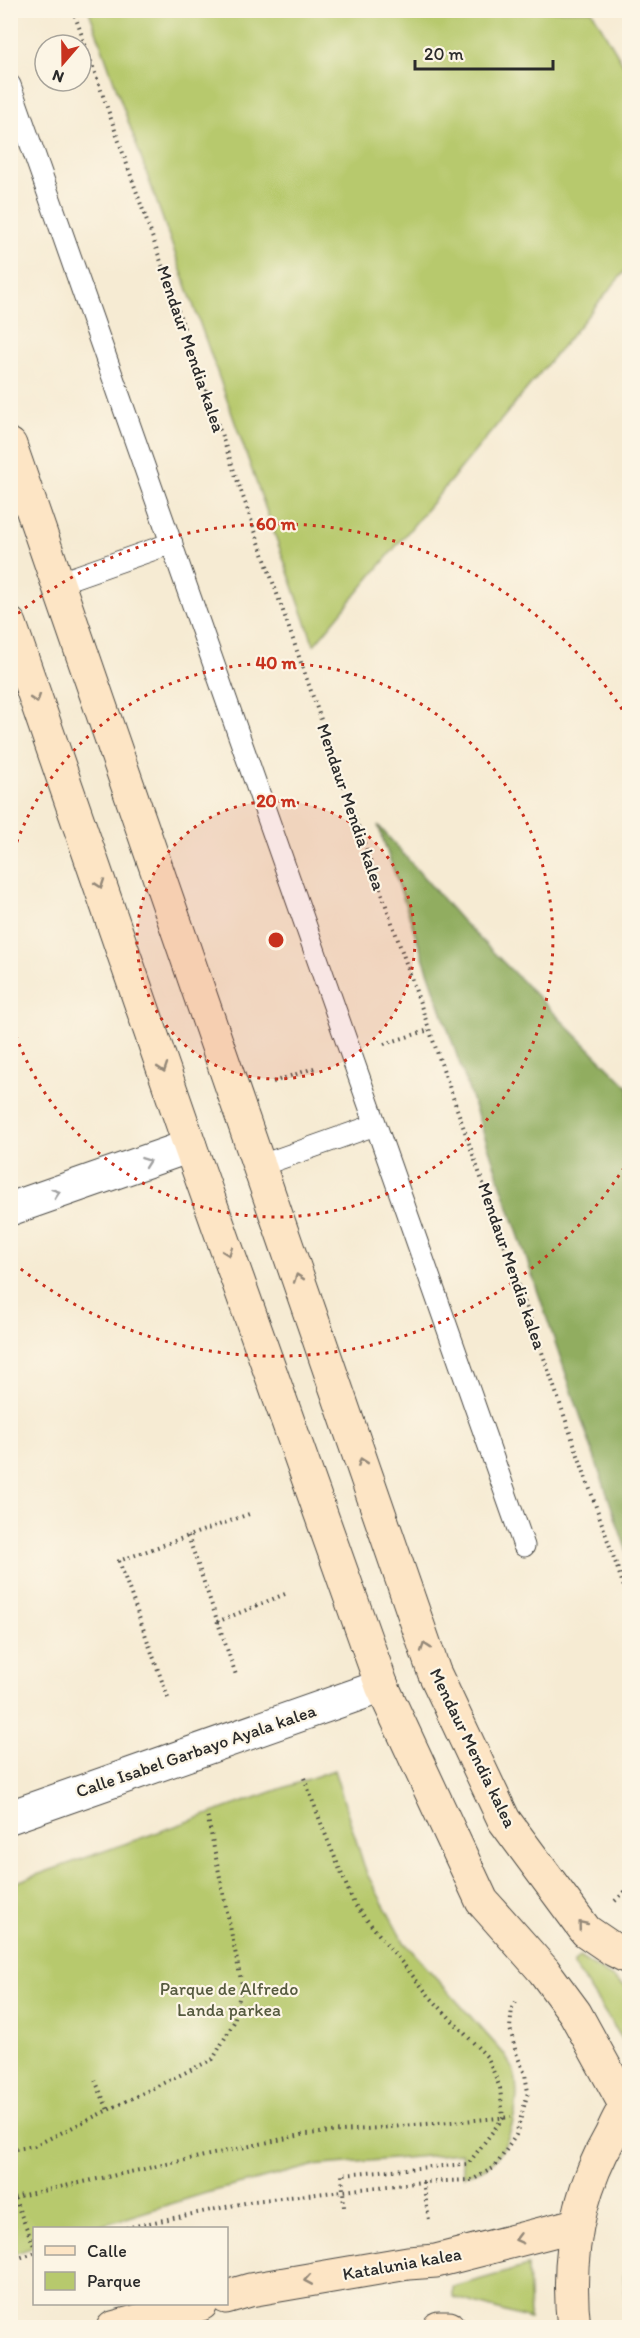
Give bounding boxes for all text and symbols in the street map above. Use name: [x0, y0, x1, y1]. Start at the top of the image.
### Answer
north arrow: [33, 33, 93, 93]
scale bar: [415, 33, 553, 71]
text: 20 m: [424, 43, 464, 65]
text: N: [50, 66, 66, 87]
street label: Mendaur Mendia kalea: [152, 263, 230, 436]
text: 60 m: [256, 513, 297, 535]
text: 40 m: [255, 652, 297, 674]
one-way arrow: [29, 694, 42, 704]
street label: Mendaur Mendia kalea: [312, 721, 390, 894]
text: 20 m: [256, 790, 297, 812]
one-way arrow: [92, 878, 105, 889]
centre of rings: [266, 930, 286, 950]
one-way arrow: [156, 1062, 168, 1073]
one-way arrow: [140, 1157, 151, 1170]
street label: Mendaur Mendia kalea: [473, 1180, 551, 1353]
one-way arrow: [50, 1188, 61, 1201]
one-way arrow: [220, 1246, 233, 1257]
one-way arrow: [293, 1273, 305, 1284]
one-way arrow: [356, 1457, 369, 1468]
one-way arrow: [420, 1642, 433, 1653]
street label: Mendaur Mendia kalea: [425, 1665, 521, 1832]
street label: Calle Isabel Garbayo Ayala kalea: [73, 1699, 320, 1803]
one-way arrow: [578, 1920, 589, 1931]
park label: Parque de Alfredo Landa parkea: [160, 1978, 298, 2021]
legend: [33, 2227, 228, 2305]
one-way arrow: [515, 2232, 525, 2245]
text: Calle: [87, 2240, 127, 2262]
street label: Katalunia kalea: [341, 2243, 463, 2285]
text: Parque: [87, 2270, 141, 2292]
one-way arrow: [303, 2274, 312, 2286]

